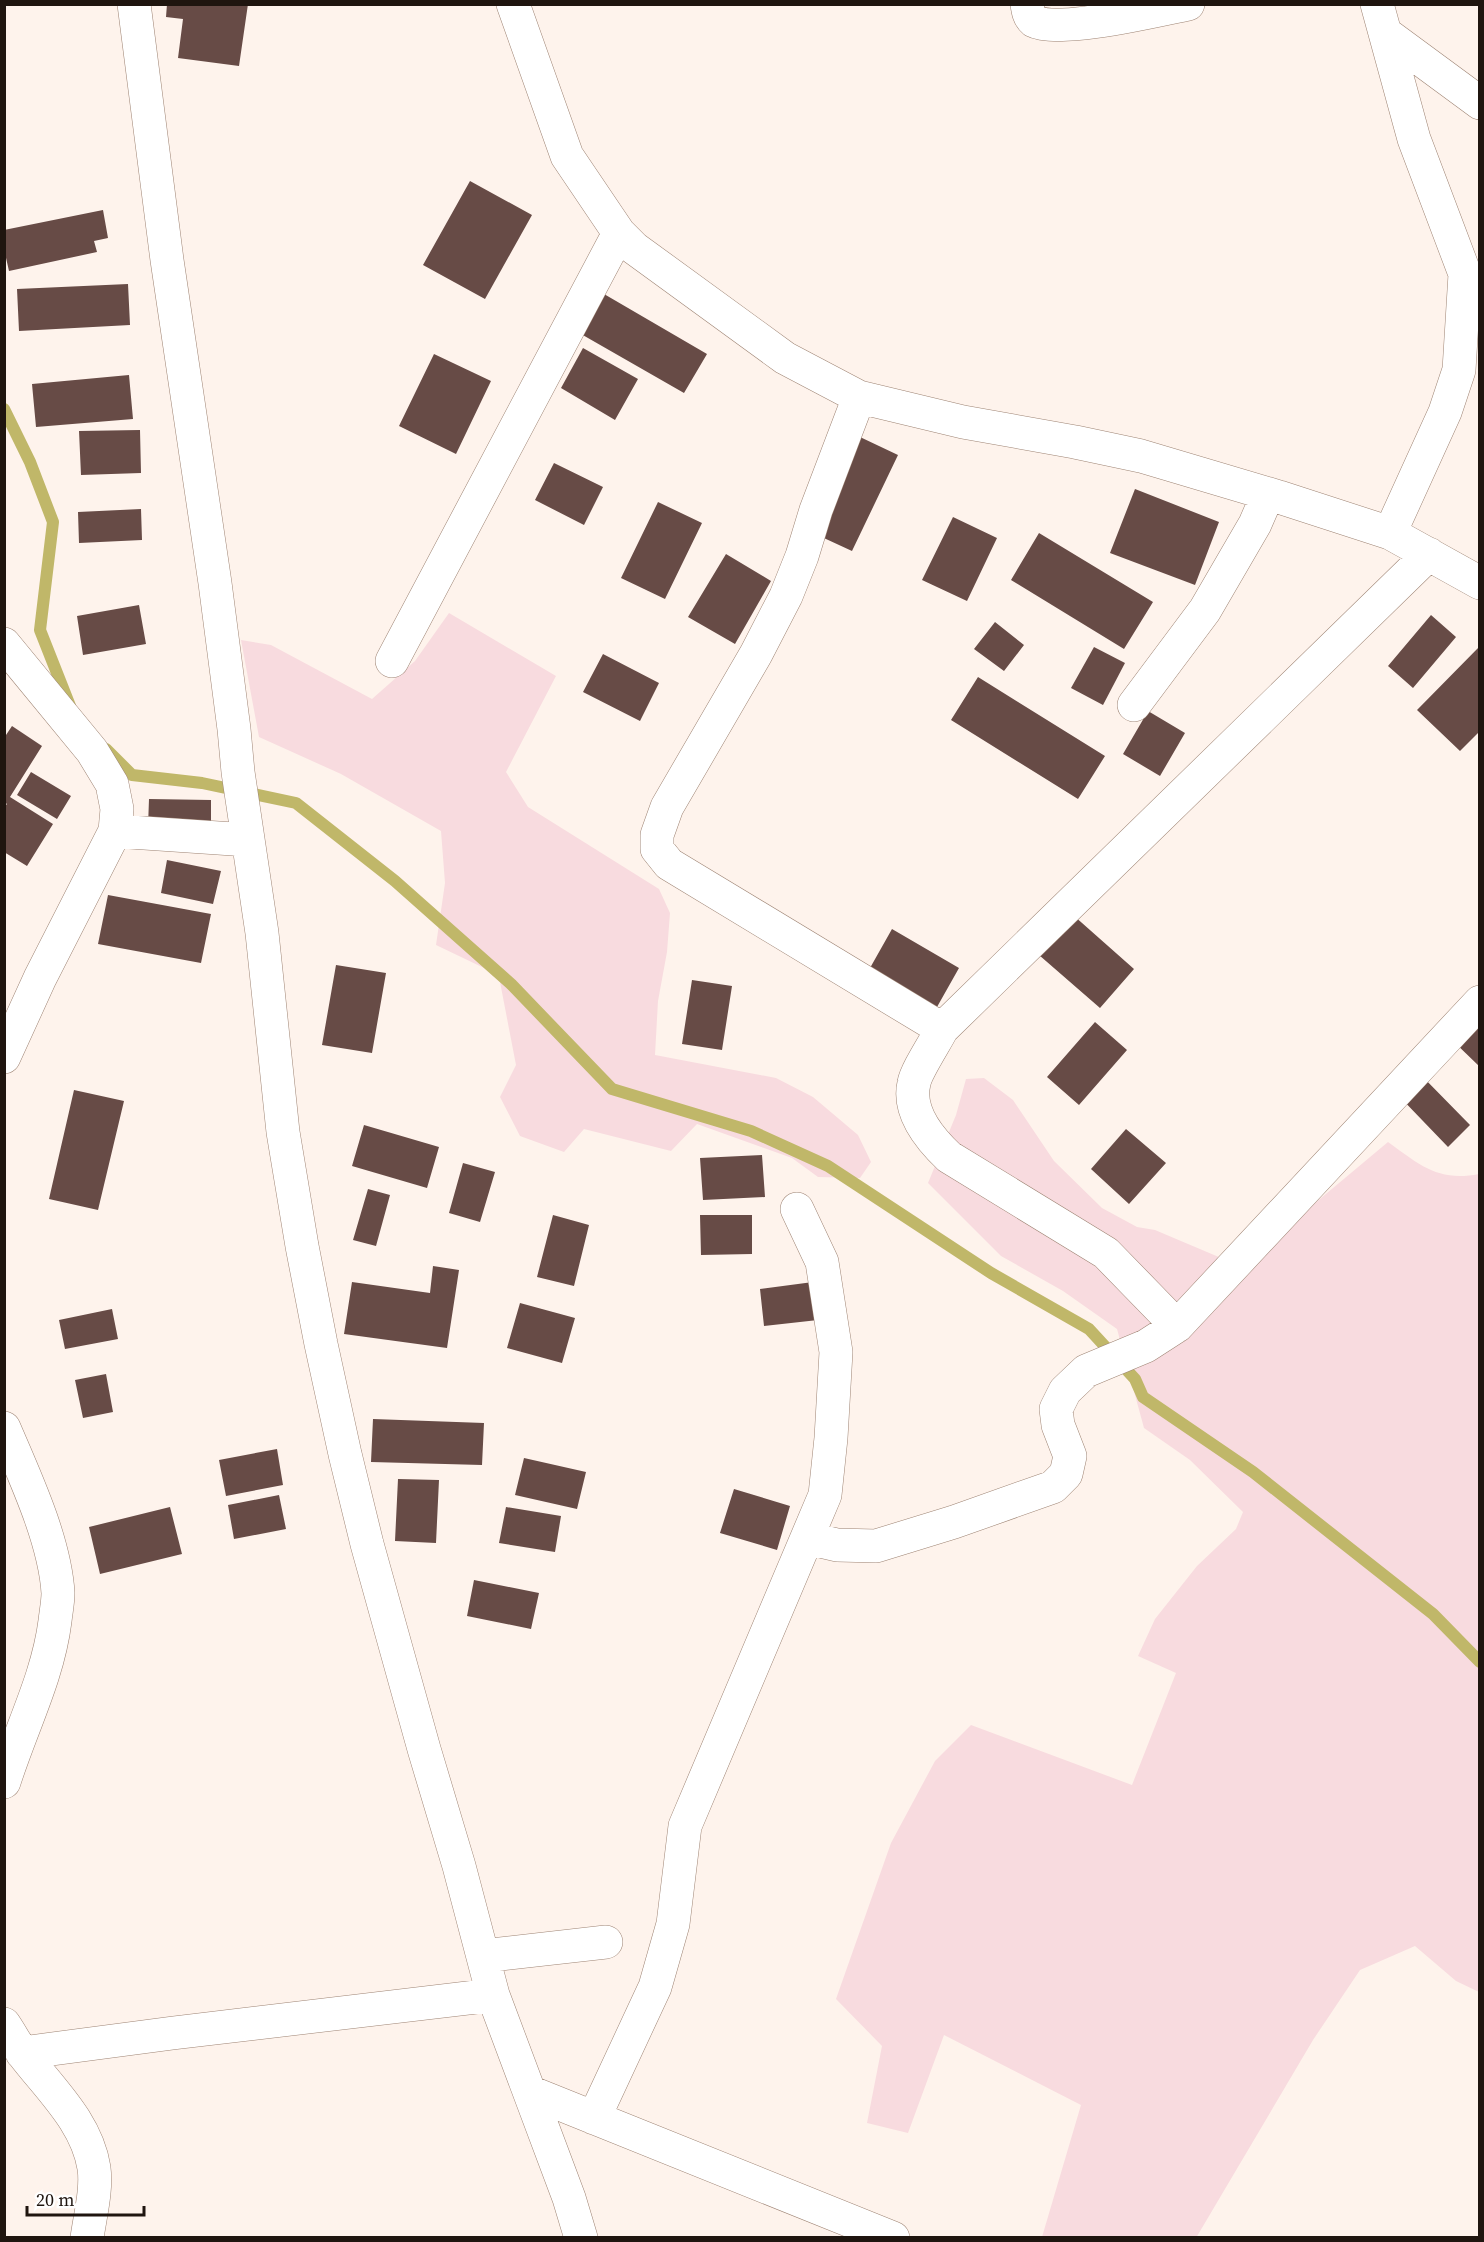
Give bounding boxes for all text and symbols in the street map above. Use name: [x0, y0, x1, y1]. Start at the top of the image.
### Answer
scale bar: [27, 2179, 144, 2217]
text: 20 m: [36, 2187, 74, 2212]

